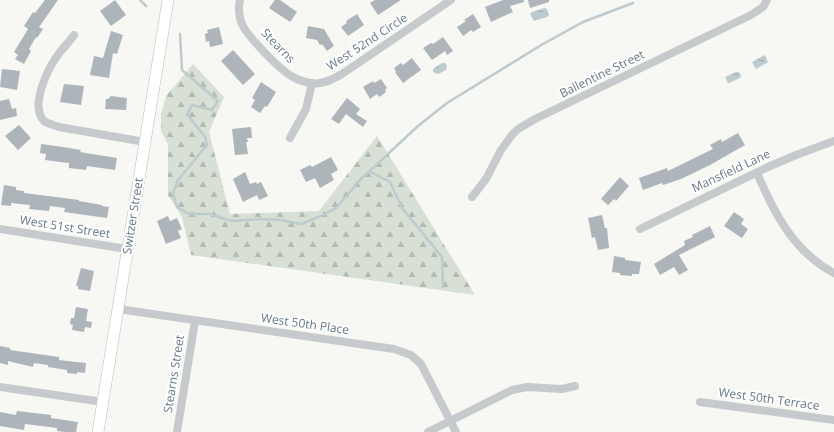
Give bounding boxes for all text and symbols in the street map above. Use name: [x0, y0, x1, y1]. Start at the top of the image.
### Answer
street label: West 52nd Circle: [323, 9, 411, 74]
street label: Stearns: [258, 25, 299, 67]
street label: Ballentine Street: [556, 46, 647, 101]
street label: Mansfield Lane: [689, 145, 773, 196]
street label: Switzer Street: [118, 177, 147, 255]
street label: West 51st Street: [19, 211, 111, 242]
street label: West 50th Place: [260, 309, 350, 338]
street label: Stearns Street: [159, 334, 188, 414]
street label: West 50th Terrace: [718, 383, 821, 414]

